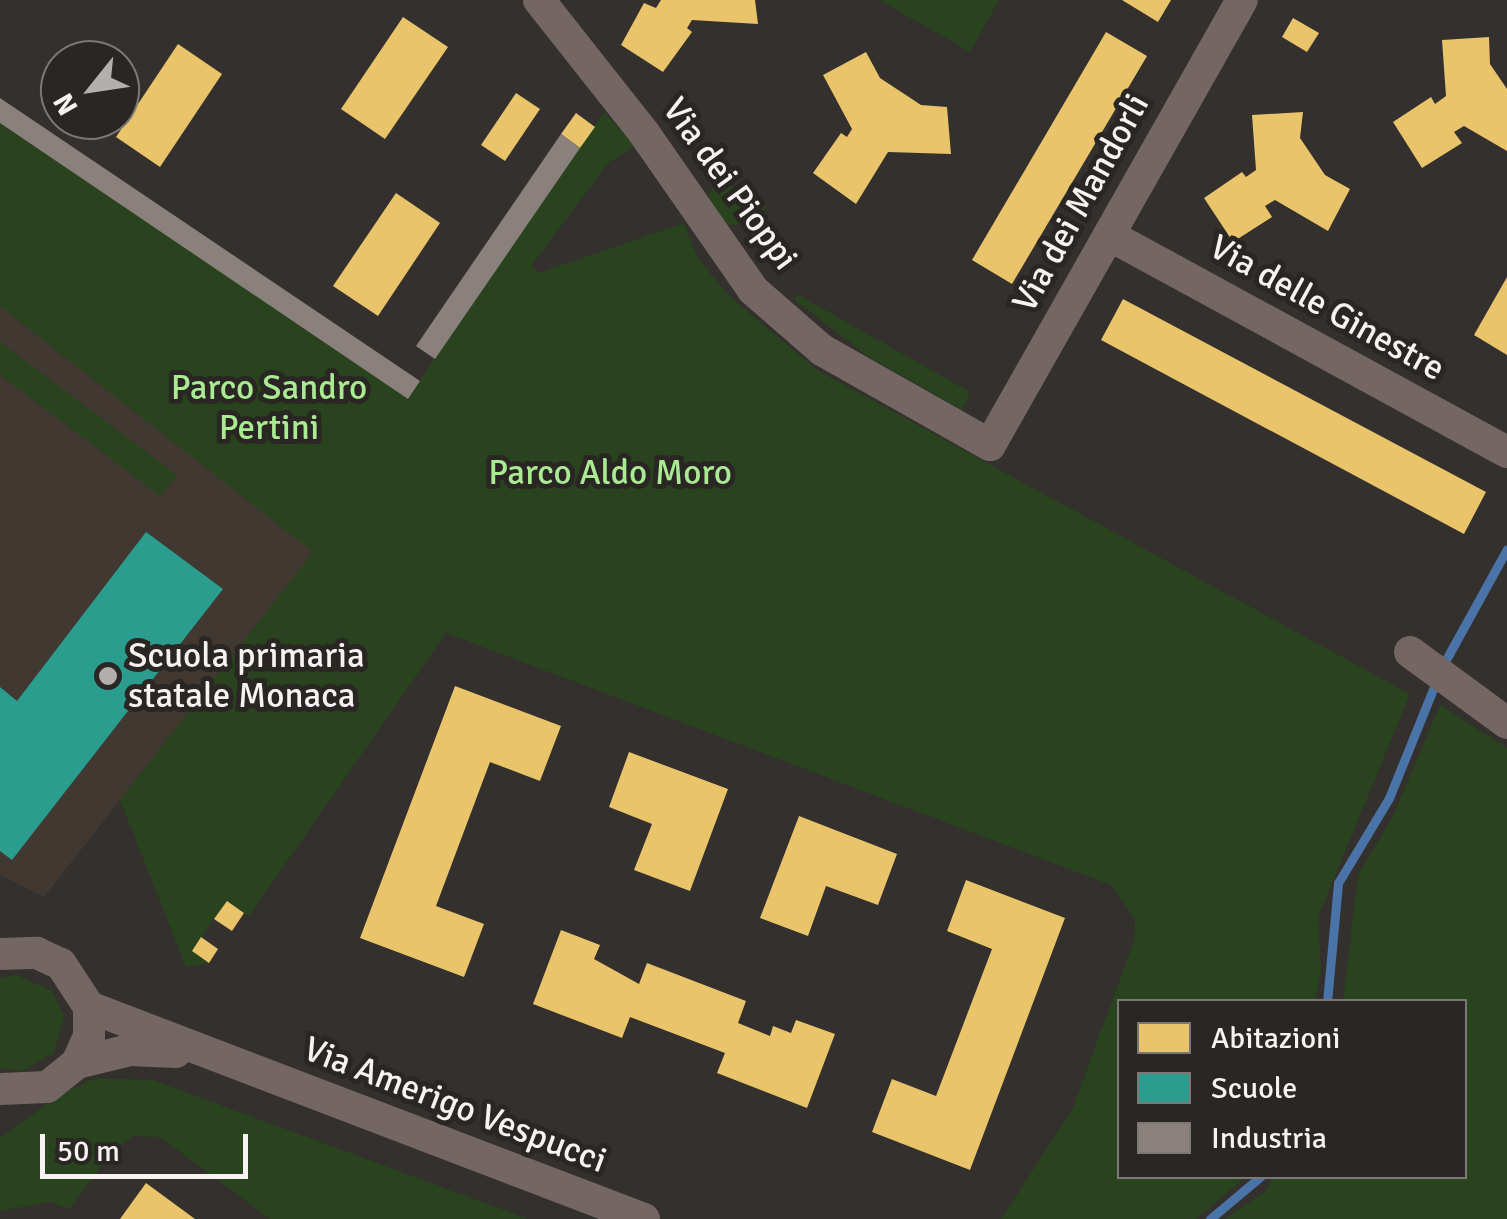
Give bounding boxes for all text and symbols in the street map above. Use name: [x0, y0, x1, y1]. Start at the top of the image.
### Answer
north arrow: [40, 40, 140, 140]
text: N: [46, 87, 85, 121]
street label: Via dei Mandorli: [1004, 87, 1158, 319]
street label: Via dei Pioppi: [654, 90, 806, 278]
street label: Via delle Ginestre: [1202, 226, 1452, 390]
park label: Parco Sandro Pertini: [171, 367, 367, 449]
park label: Parco Aldo Moro: [488, 452, 732, 494]
place label: Scuola primaria statale Monaca: [128, 635, 365, 717]
marker: Scuola primaria statale Monaca: [97, 665, 119, 687]
legend: [1117, 999, 1467, 1179]
text: Abitazioni: [1211, 1020, 1340, 1057]
street label: Via Amerigo Vespucci: [298, 1028, 612, 1182]
text: Scuole: [1211, 1070, 1297, 1107]
scale bar: [45, 1114, 252, 1176]
text: Industria: [1211, 1120, 1327, 1157]
text: 50 m: [57, 1133, 120, 1170]

